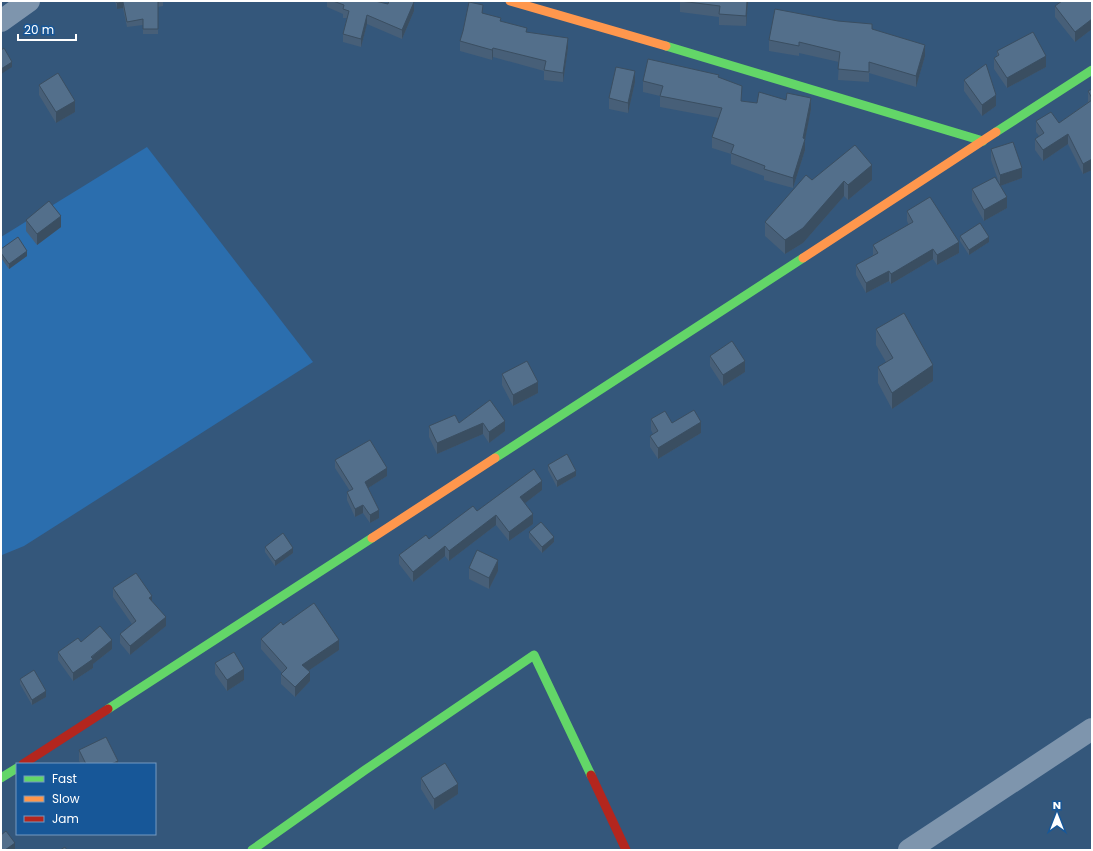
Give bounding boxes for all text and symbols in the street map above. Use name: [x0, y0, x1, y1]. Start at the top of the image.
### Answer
scale bar: [18, 16, 76, 42]
text: 20 m: [24, 21, 54, 38]
legend: [16, 763, 156, 835]
text: Fast: [52, 770, 77, 787]
text: Slow: [52, 790, 80, 807]
north arrow: [1037, 795, 1077, 835]
text: N: [1053, 797, 1061, 813]
text: Jam: [52, 810, 79, 827]

